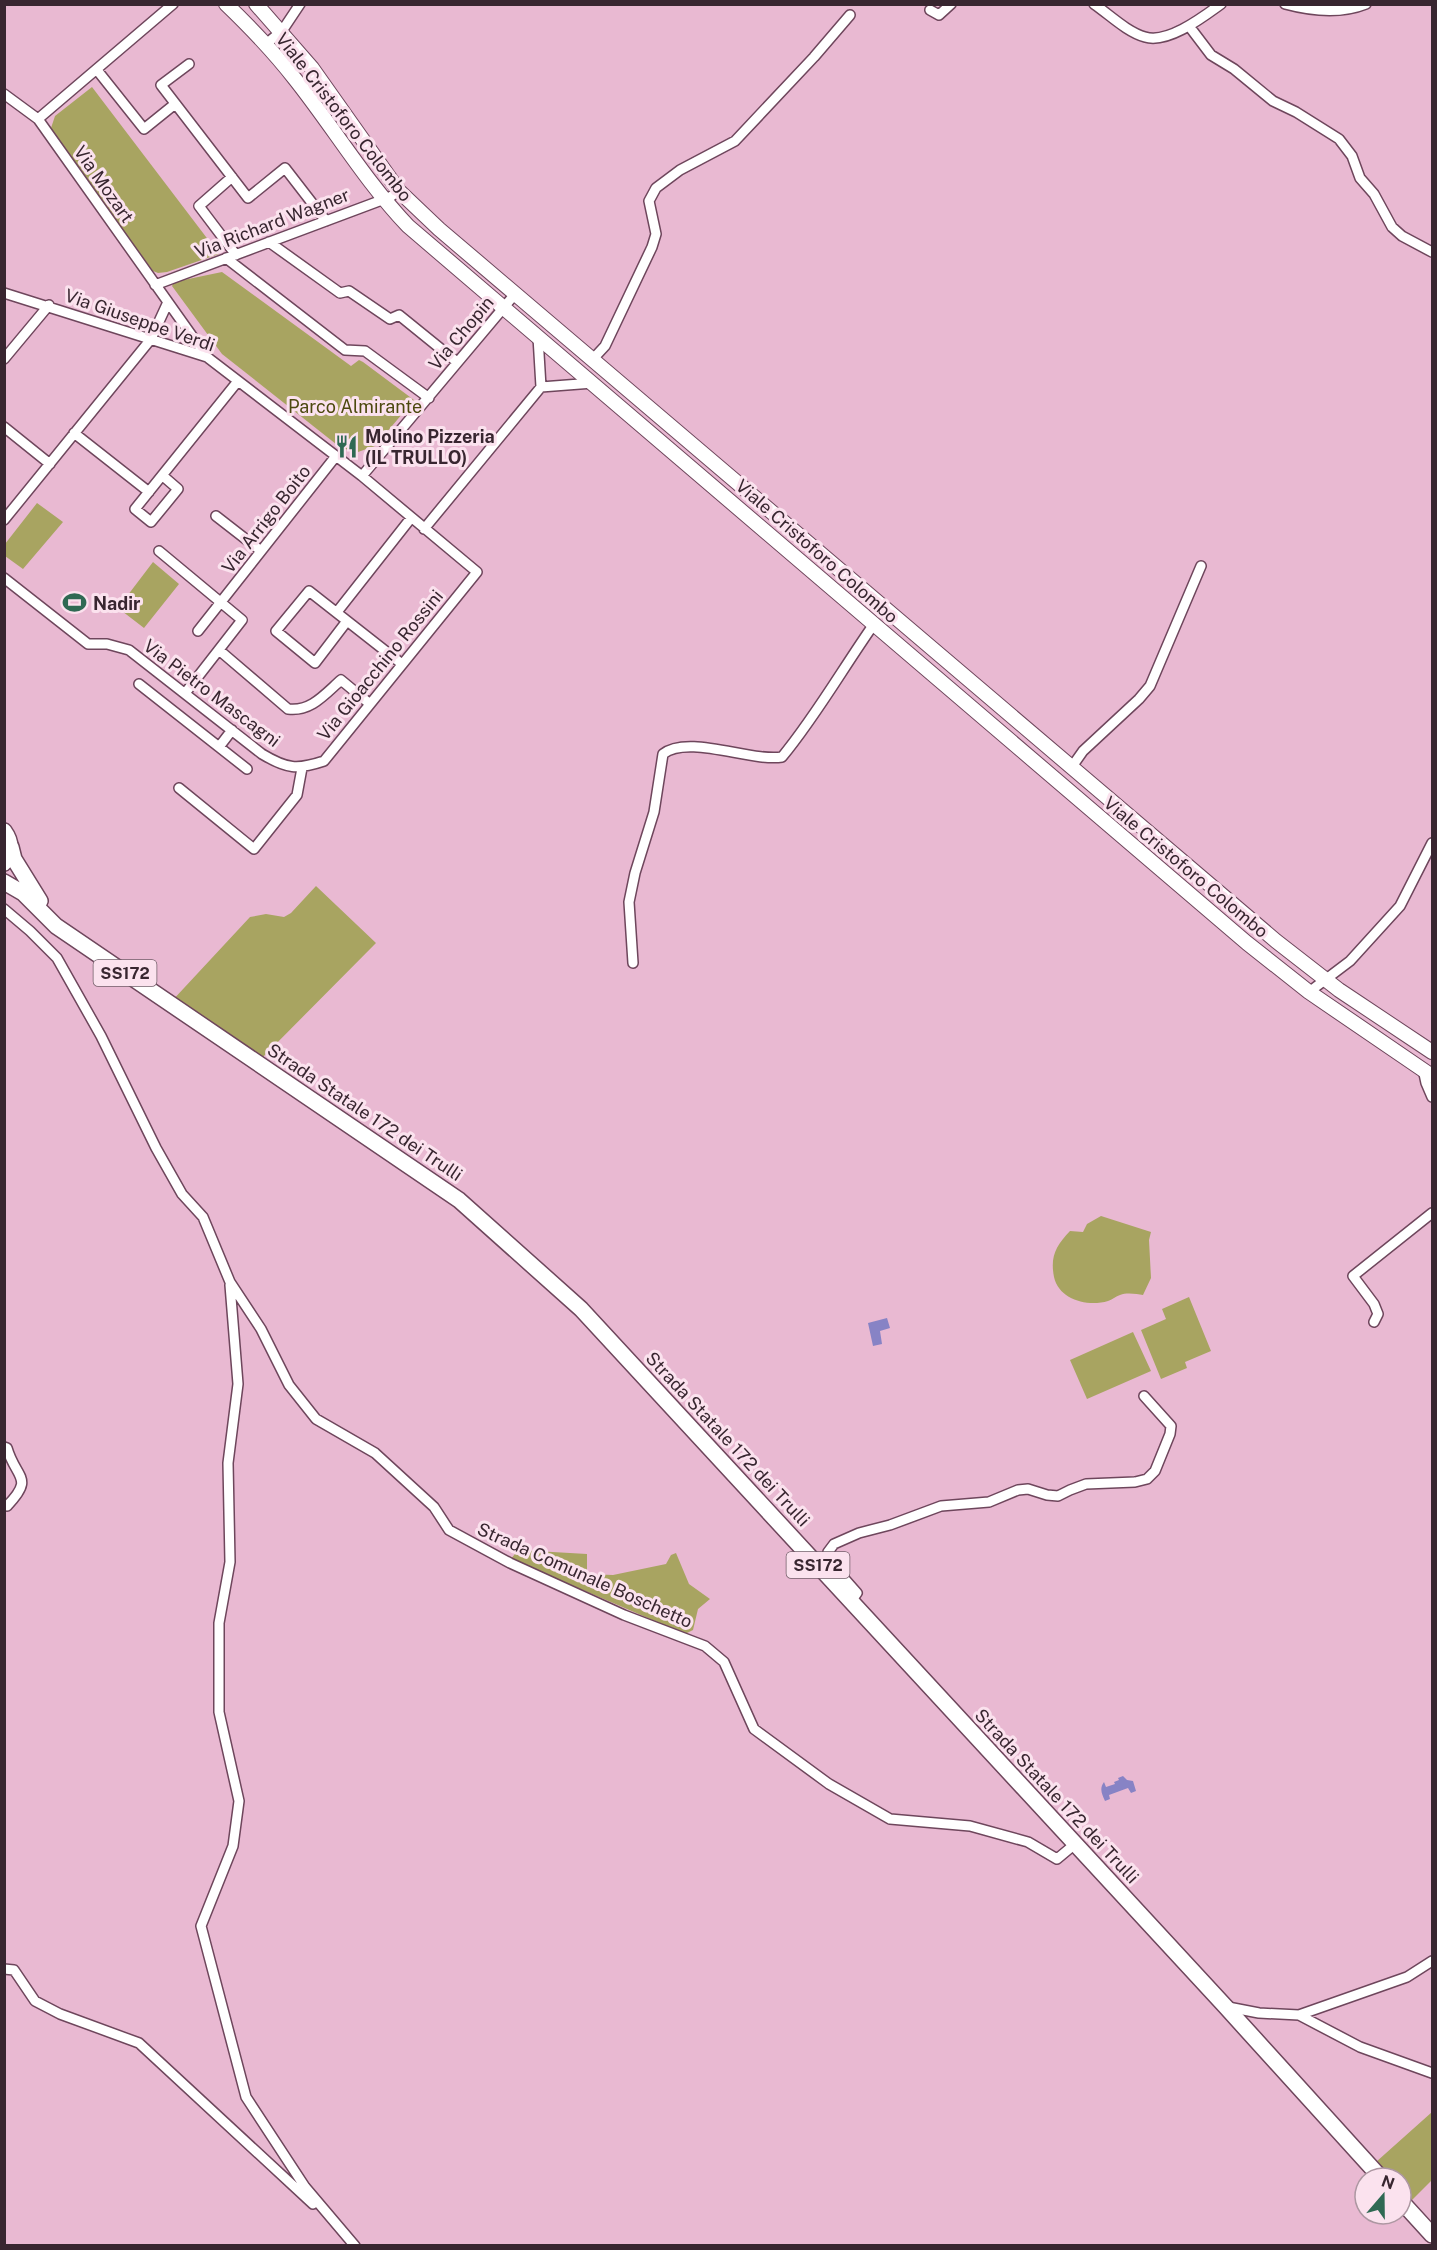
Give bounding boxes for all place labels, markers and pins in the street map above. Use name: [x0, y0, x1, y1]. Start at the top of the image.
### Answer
place label: Molino Pizzeria (IL TRULLO): [365, 426, 495, 468]
restaurant icon: Molino Pizzeria (IL TRULLO): [334, 433, 360, 459]
sports icon: Nadir: [62, 590, 88, 616]
place label: Nadir: [93, 593, 141, 614]

